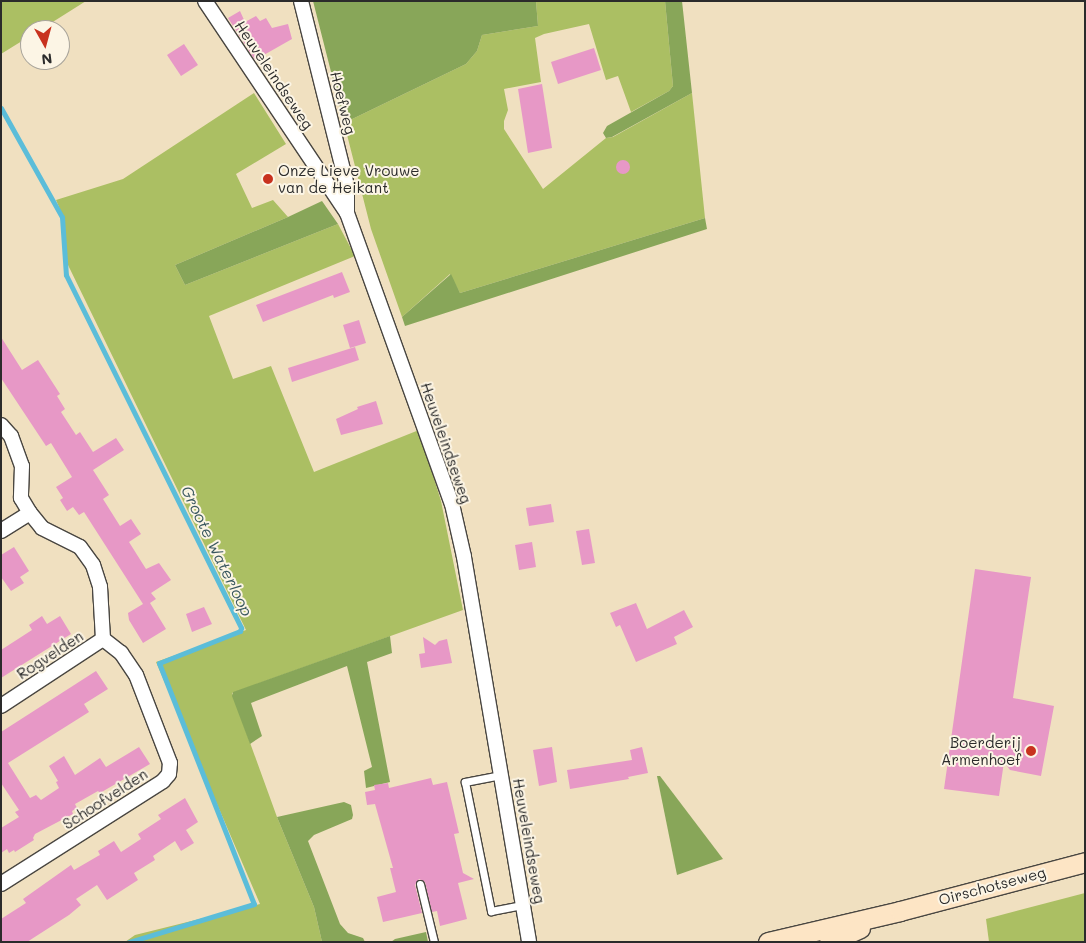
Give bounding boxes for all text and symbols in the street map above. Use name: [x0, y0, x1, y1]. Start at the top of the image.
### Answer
street label: Heuveleindseweg: [231, 17, 317, 133]
north arrow: [20, 20, 70, 70]
text: N: [40, 49, 53, 69]
street label: Hoefweg: [326, 70, 360, 136]
place label: Onze Lieve Vrouwe van de Heikant: [278, 161, 420, 196]
marker: Onze Lieve Vrouwe van de Heikant: [262, 173, 274, 185]
street label: Heuveleindseweg: [417, 380, 475, 506]
water label: Groote Waterloop: [177, 483, 257, 619]
street label: Rogvelden: [14, 627, 86, 683]
place label: Boerderij Armenhoef: [941, 733, 1021, 768]
marker: Boerderij Armenhoef: [1025, 745, 1037, 757]
street label: Schoofvelden: [59, 765, 151, 833]
street label: Heuveleindseweg: [509, 777, 549, 905]
street label: Oirschotseweg: [936, 863, 1048, 909]

